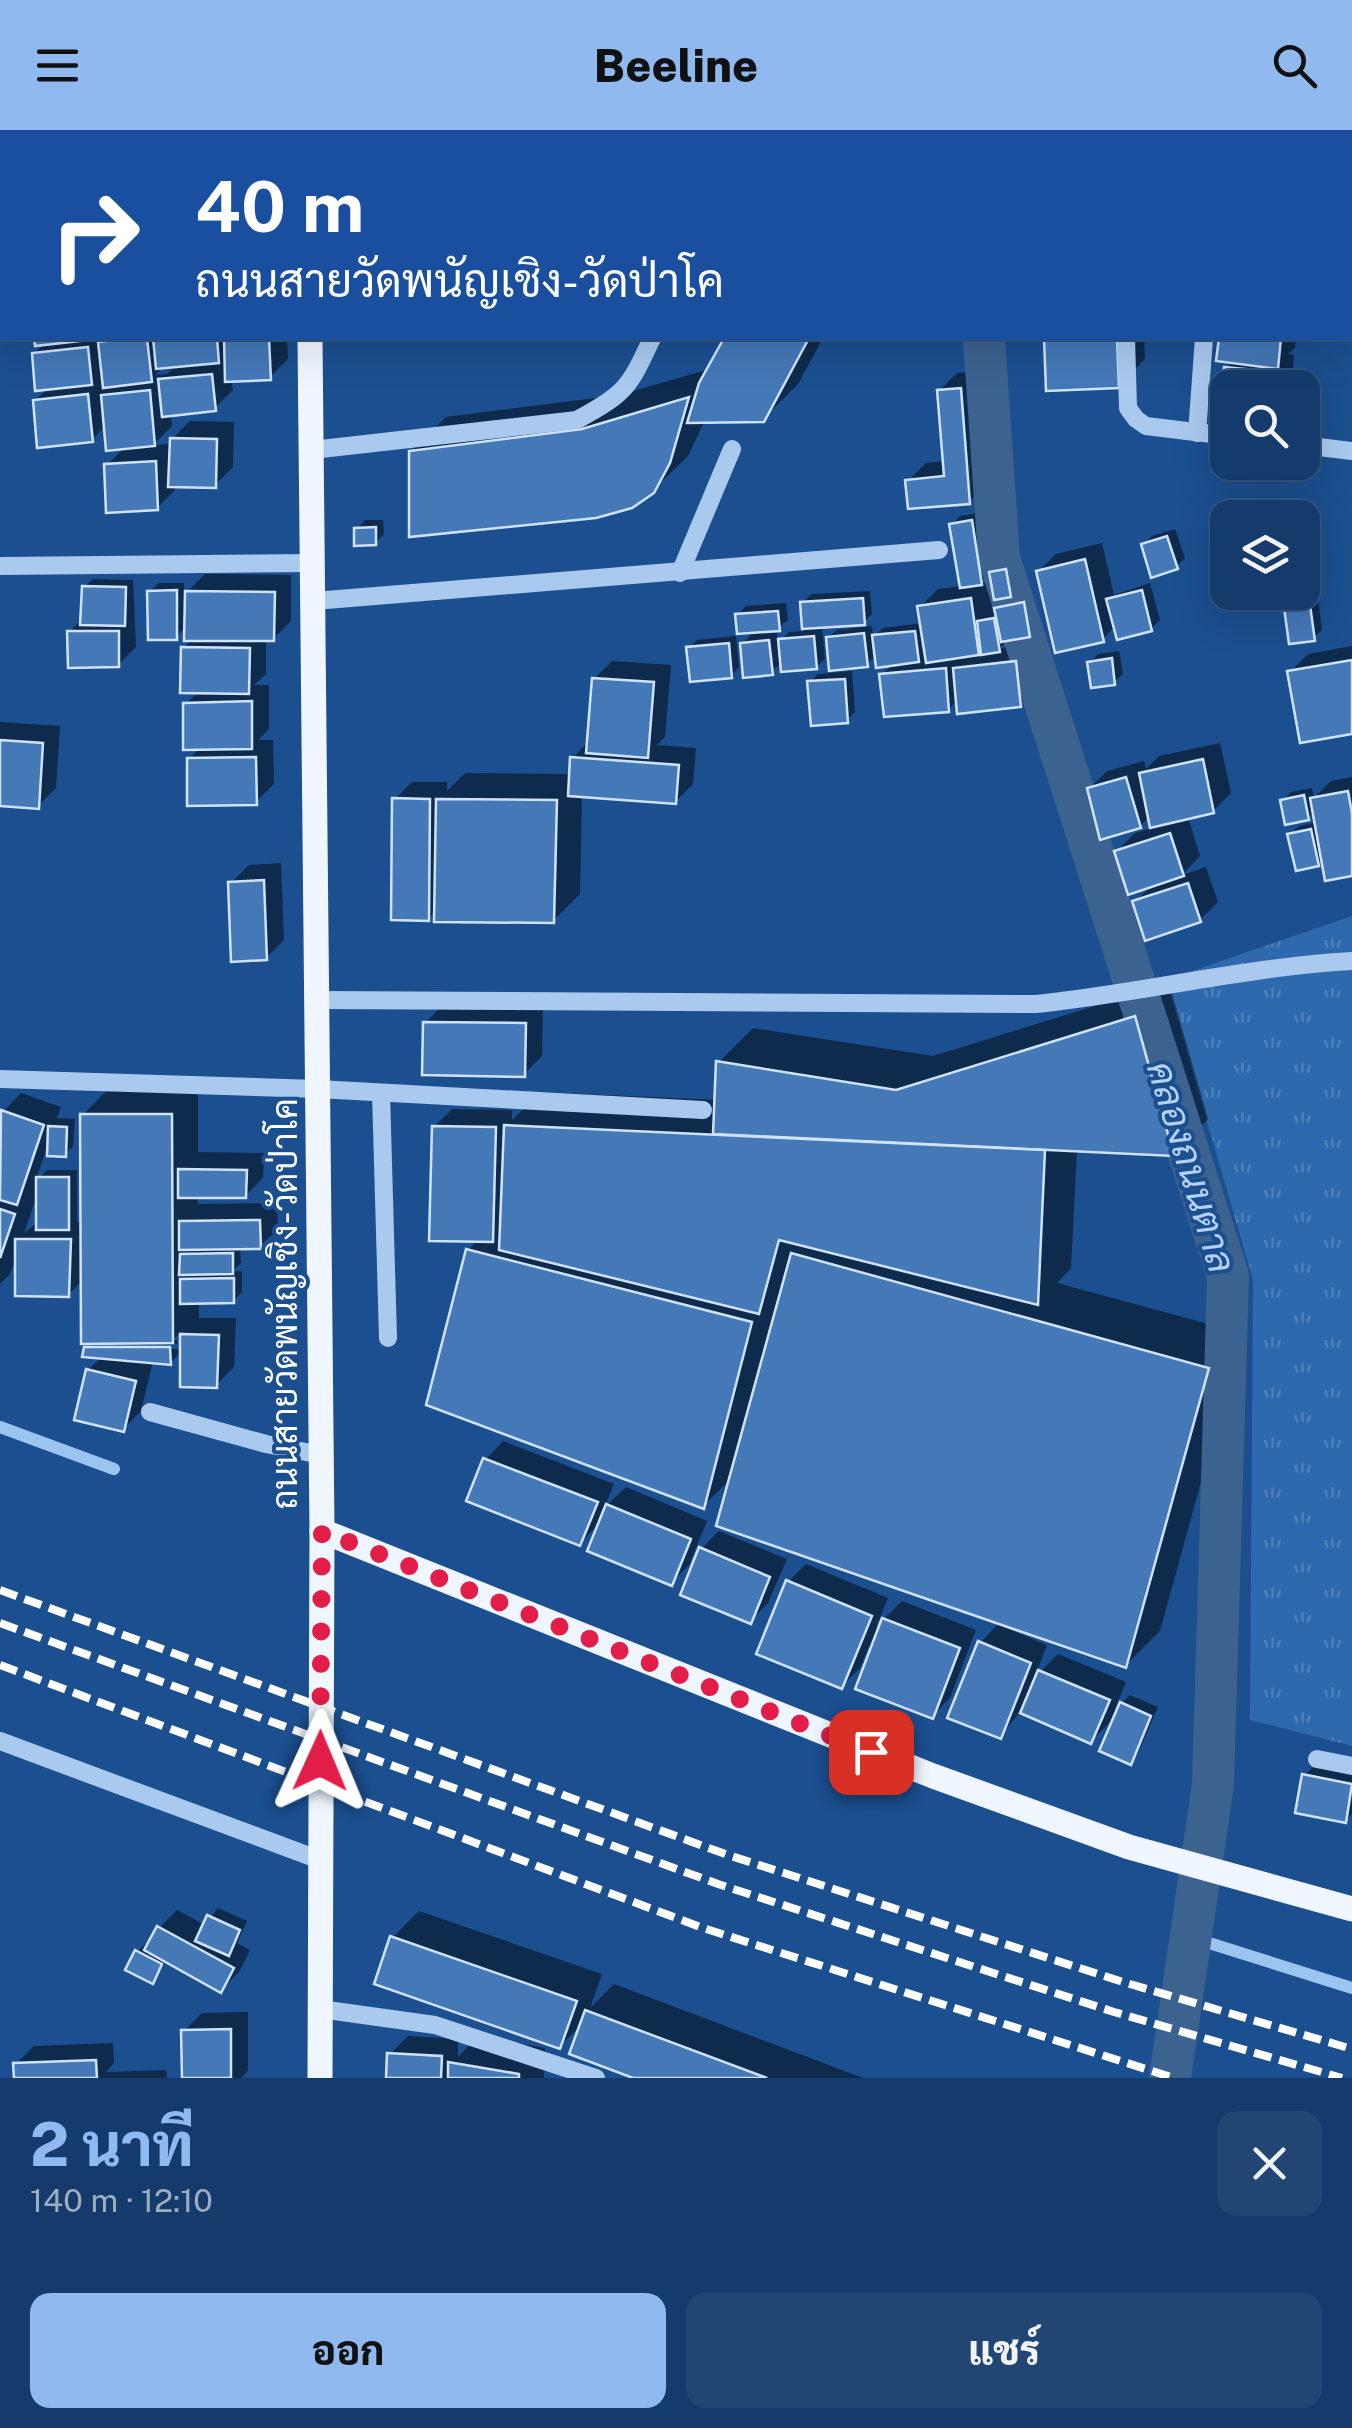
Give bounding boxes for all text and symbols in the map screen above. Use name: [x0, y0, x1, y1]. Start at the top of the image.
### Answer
icon: menu: [30, 38, 85, 93]
icon: search: [1267, 38, 1322, 93]
text: Beeline: [594, 39, 758, 92]
text: 40 m: [195, 165, 365, 248]
icon: right: [30, 170, 160, 300]
text: ถนนสายวัดพนัญเชิง-วัดป่าโค: [195, 254, 724, 307]
map controls: [1210, 370, 1320, 610]
button: search: [1210, 370, 1320, 480]
button: layers: [1210, 500, 1320, 610]
water label: คลองถนนตาล: [1138, 1056, 1245, 1278]
street label: ถนนสายวัดพนัญเชิง-วัดป่าโค: [262, 1098, 306, 1510]
position arrow: [268, 1709, 372, 1813]
pin: [829, 1710, 914, 1795]
icon: arrive: [844, 1725, 899, 1780]
text: 2 นาที: [30, 2109, 194, 2180]
button: close: [1217, 2111, 1322, 2216]
text: 140 m · 12:10: [30, 2182, 213, 2219]
button: ออก: [30, 2293, 666, 2408]
button: แชร์: [686, 2293, 1322, 2408]

